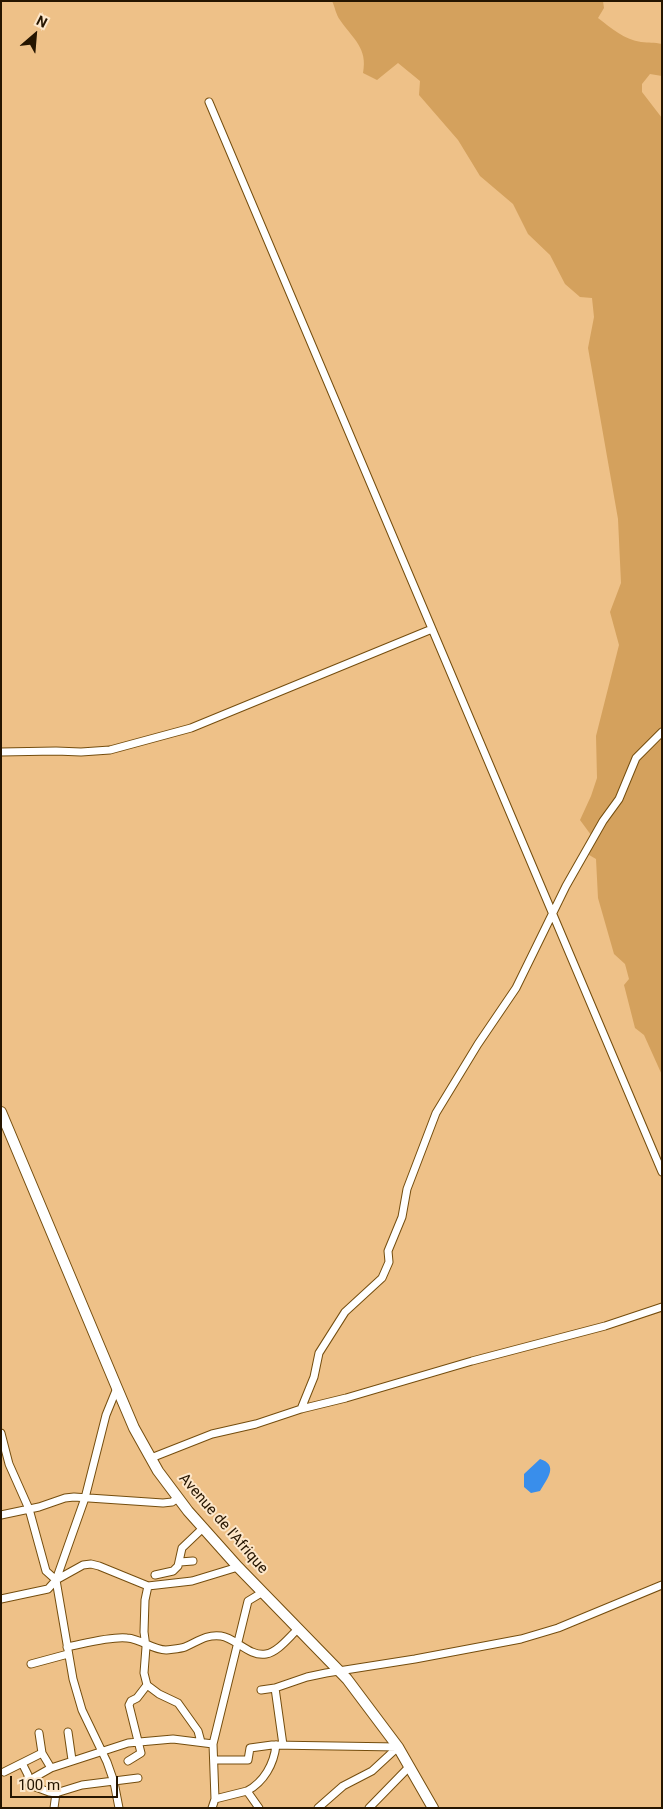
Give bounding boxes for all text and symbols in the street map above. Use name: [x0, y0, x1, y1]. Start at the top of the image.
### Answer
north arrow: [10, 10, 60, 60]
text: N: [34, 12, 50, 31]
street label: Avenue de l'Afrique: [175, 1470, 271, 1578]
scale bar: [12, 1766, 120, 1798]
text: 100 m: [18, 1776, 60, 1794]

